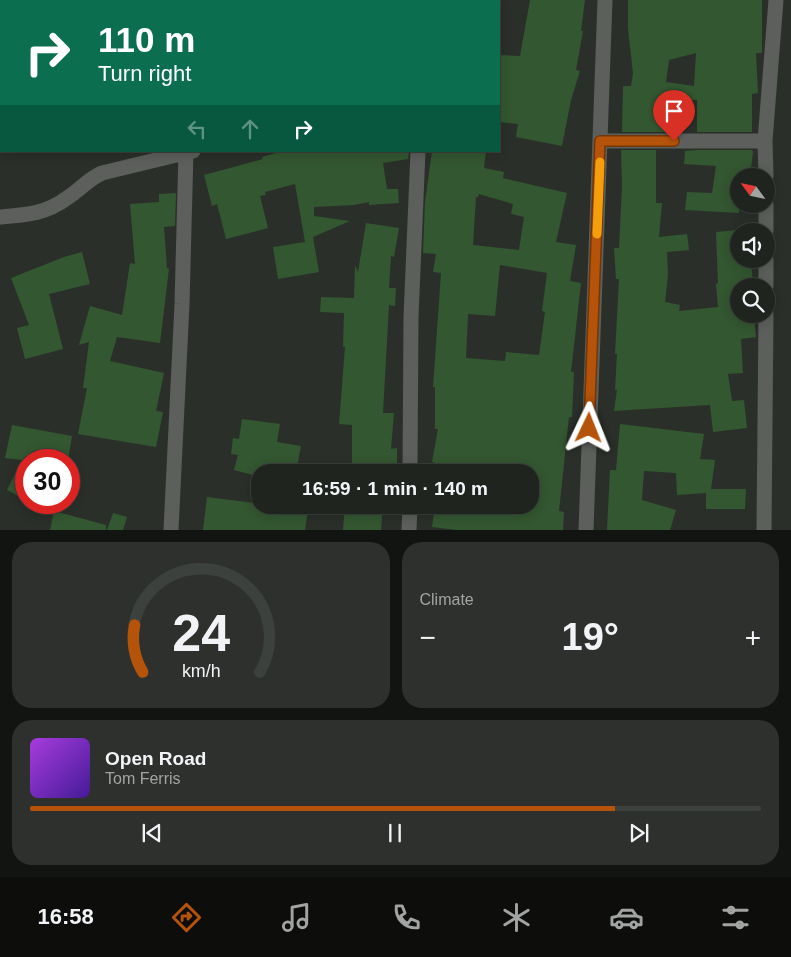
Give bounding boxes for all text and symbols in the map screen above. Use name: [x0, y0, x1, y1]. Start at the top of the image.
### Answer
icon: right: [15, 20, 80, 85]
text: 110 m: [98, 20, 195, 59]
text: Turn right: [98, 61, 191, 86]
pin: [653, 90, 695, 141]
icon: arrive: [660, 97, 688, 125]
icon: left: [183, 115, 211, 143]
icon: ahead: [236, 115, 264, 143]
icon: right: [289, 115, 317, 143]
north arrow: [730, 168, 775, 212]
map controls: [730, 168, 775, 323]
button: sound: [730, 223, 775, 268]
button: search: [730, 278, 775, 323]
position arrow: [562, 401, 614, 453]
speed limit sign: 30: [15, 449, 80, 514]
text: 16:59 · 1 min · 140 m: [302, 478, 488, 499]
text: Climate: [420, 591, 474, 608]
text: 24: [172, 604, 230, 662]
text: 19°: [562, 616, 619, 658]
text: −: [420, 622, 436, 653]
text: +: [745, 622, 761, 653]
text: km/h: [181, 661, 220, 681]
text: Open Road: [105, 748, 206, 769]
text: Tom Ferris: [105, 770, 181, 787]
icon: previous: [138, 819, 166, 847]
icon: pause: [381, 819, 409, 847]
icon: next: [625, 819, 653, 847]
icon: directions: [169, 900, 204, 935]
icon: music: [279, 900, 314, 935]
icon: phone: [389, 900, 424, 935]
icon: climate: [499, 900, 534, 935]
icon: car: [609, 900, 644, 935]
icon: filters: [718, 900, 753, 935]
text: 16:58: [37, 904, 94, 929]

